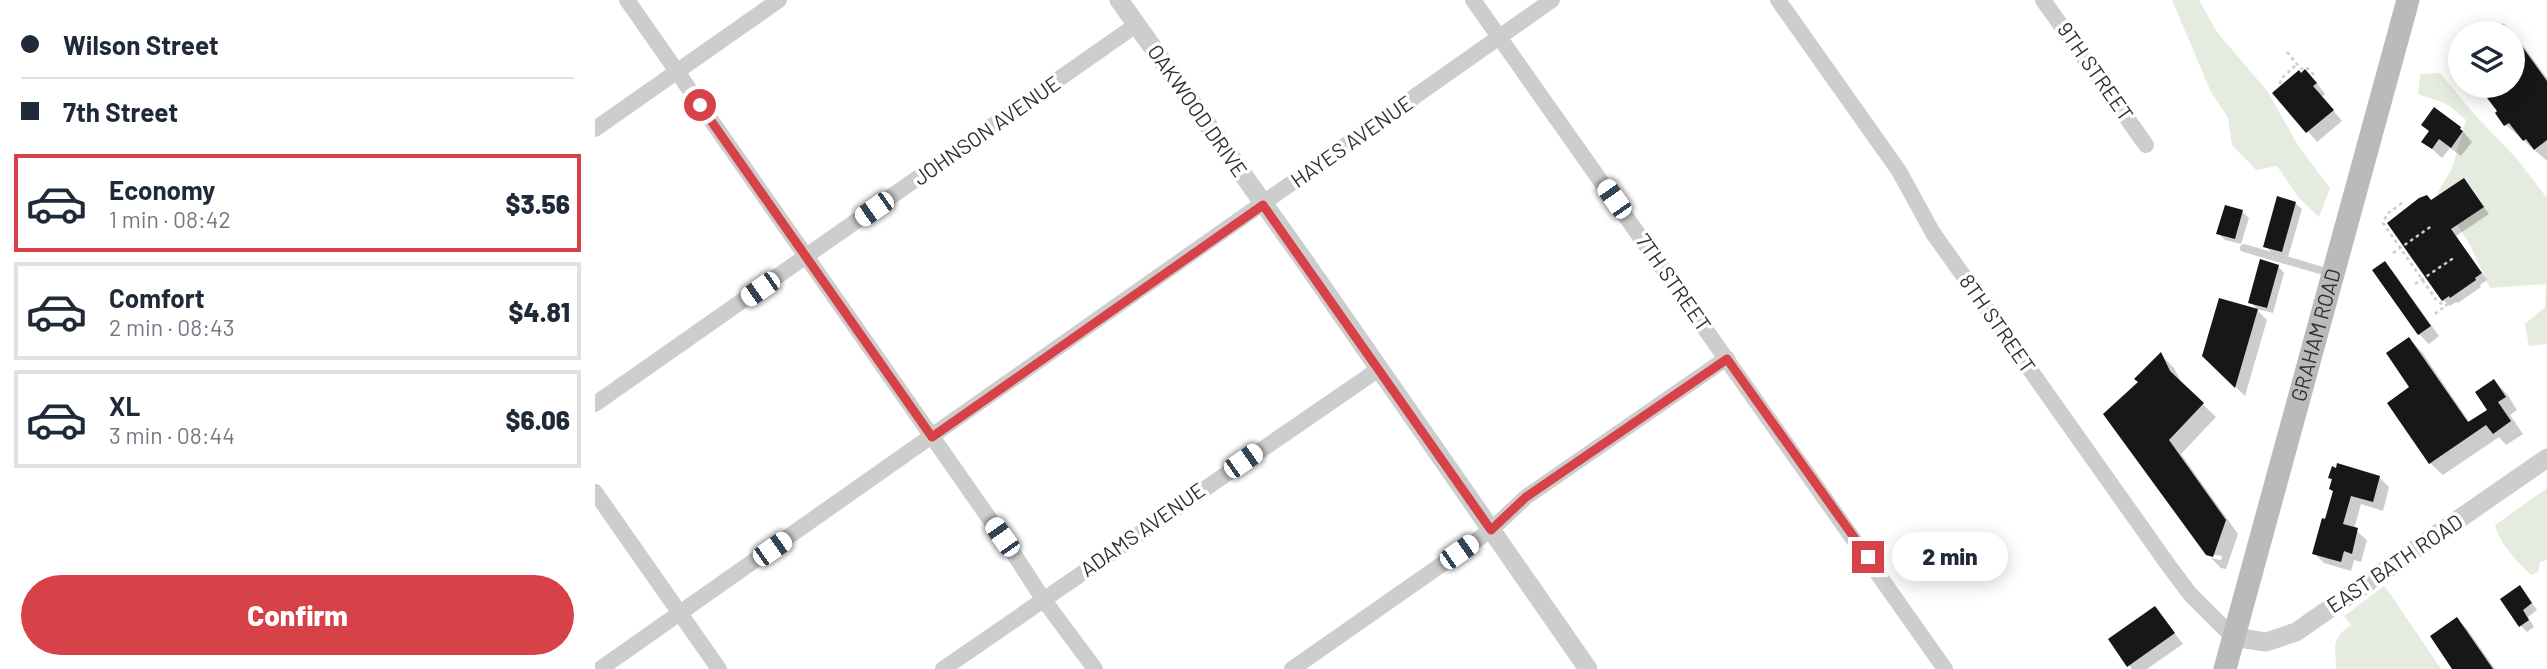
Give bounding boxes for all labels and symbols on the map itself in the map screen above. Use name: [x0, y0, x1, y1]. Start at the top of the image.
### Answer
street label: 9TH STREET: [2053, 17, 2139, 125]
street label: OAKWOOD DRIVE: [1143, 39, 1253, 181]
street label: JOHNSON AVENUE: [908, 70, 1064, 190]
route start: [684, 89, 716, 121]
street label: HAYES AVENUE: [1285, 90, 1417, 192]
car: [1594, 176, 1635, 222]
car: [851, 188, 898, 230]
street label: 7TH STREET: [1631, 228, 1717, 336]
street label: GRAHAM ROAD: [2285, 266, 2345, 404]
car: [737, 268, 784, 310]
street label: 8TH STREET: [1955, 269, 2041, 377]
car: [1220, 440, 1267, 482]
street label: ADAMS AVENUE: [1075, 477, 1209, 581]
street label: EAST BATH ROAD: [2322, 508, 2467, 617]
car: [982, 514, 1023, 560]
car: [749, 528, 796, 570]
car: [1436, 531, 1483, 573]
callout: 2 min: [1893, 532, 2008, 582]
route end: [1852, 541, 1884, 573]

